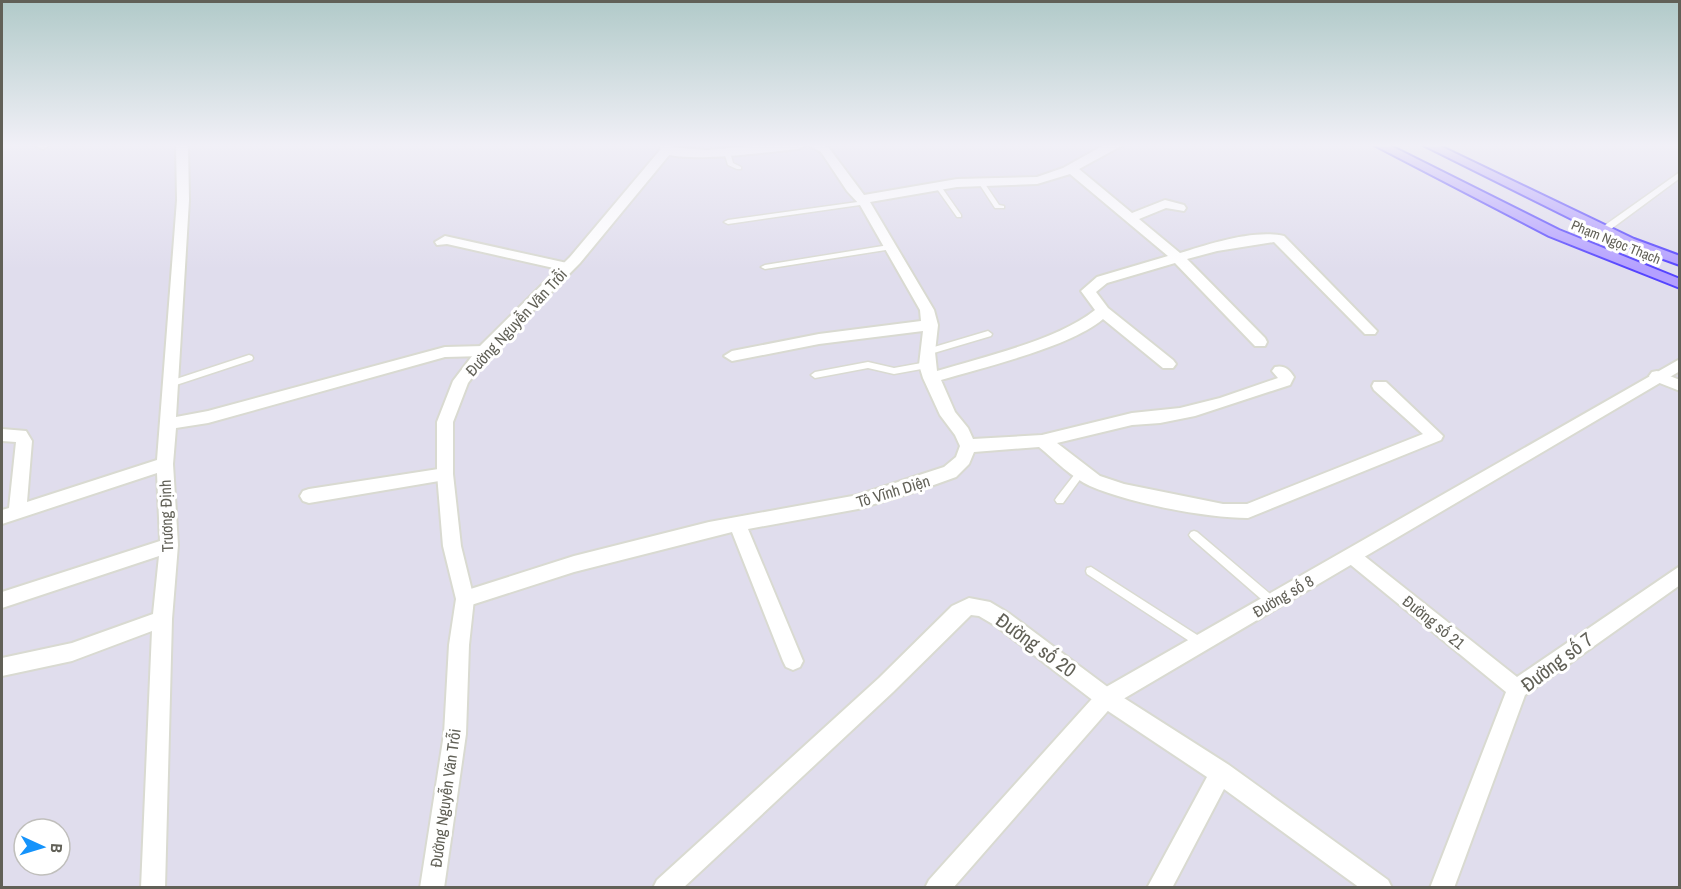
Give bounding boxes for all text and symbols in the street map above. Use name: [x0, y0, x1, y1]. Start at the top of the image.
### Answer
street label: Phạm Ngọc Thạch: [1569, 216, 1663, 268]
street label: Đường Nguyễn Văn Trỗi: [460, 263, 572, 381]
street label: Tô Vĩnh Diện: [854, 469, 932, 513]
street label: Trương Định: [154, 479, 178, 553]
street label: Đường số 8: [1248, 570, 1318, 622]
street label: Đường số 21: [1398, 590, 1470, 654]
street label: Đường số 20: [991, 606, 1082, 683]
street label: Đường số 7: [1515, 626, 1598, 698]
street label: Đường Nguyễn Văn Trỗi: [424, 727, 466, 869]
north arrow: [12, 817, 72, 877]
text: B: [46, 843, 68, 854]

